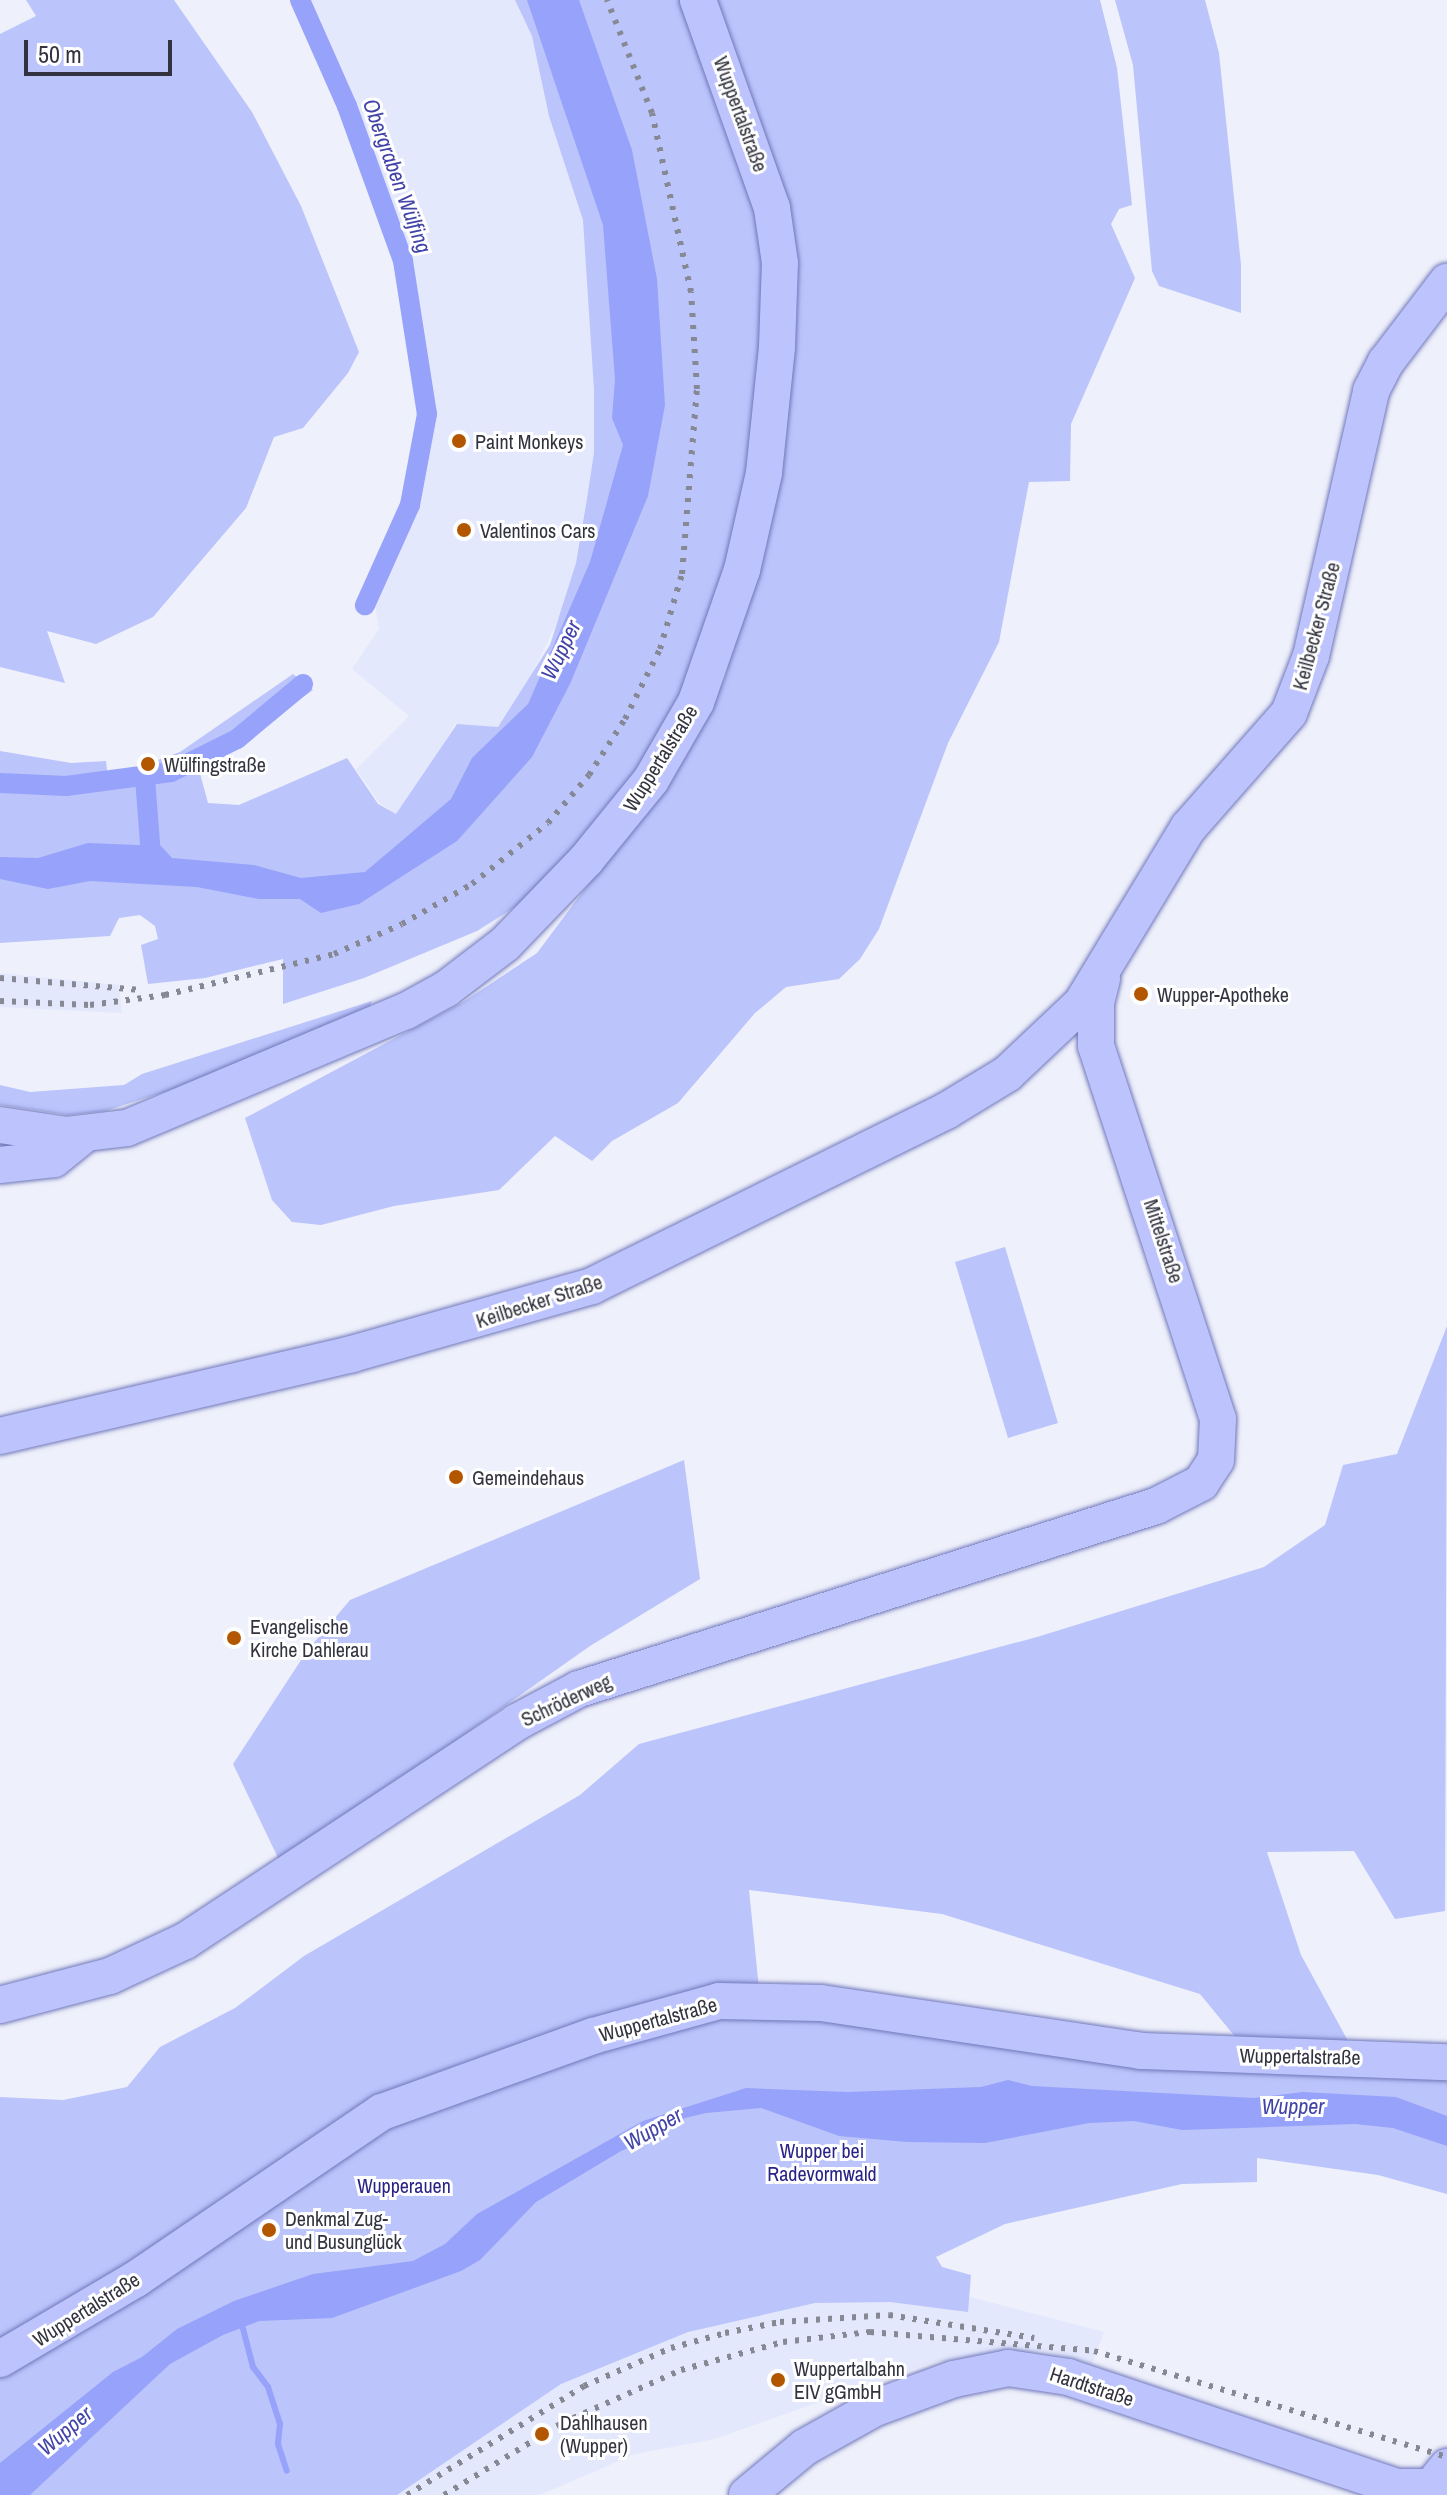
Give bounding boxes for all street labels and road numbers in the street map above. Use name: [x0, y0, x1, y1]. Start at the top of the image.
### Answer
street label: Wuppertalstraße: [709, 53, 773, 175]
street label: Keilbecker Straße: [1287, 560, 1345, 692]
street label: Wuppertalstraße: [618, 700, 702, 816]
street label: Mittelstraße: [1139, 1196, 1189, 1286]
street label: Keilbecker Straße: [473, 1269, 605, 1333]
street label: Schröderweg: [517, 1669, 615, 1731]
street label: Wuppertalstraße: [596, 1992, 720, 2046]
street label: Wuppertalstraße: [1239, 2043, 1361, 2069]
street label: Wuppertalstraße: [28, 2267, 144, 2351]
street label: Hardtstraße: [1047, 2361, 1137, 2411]

